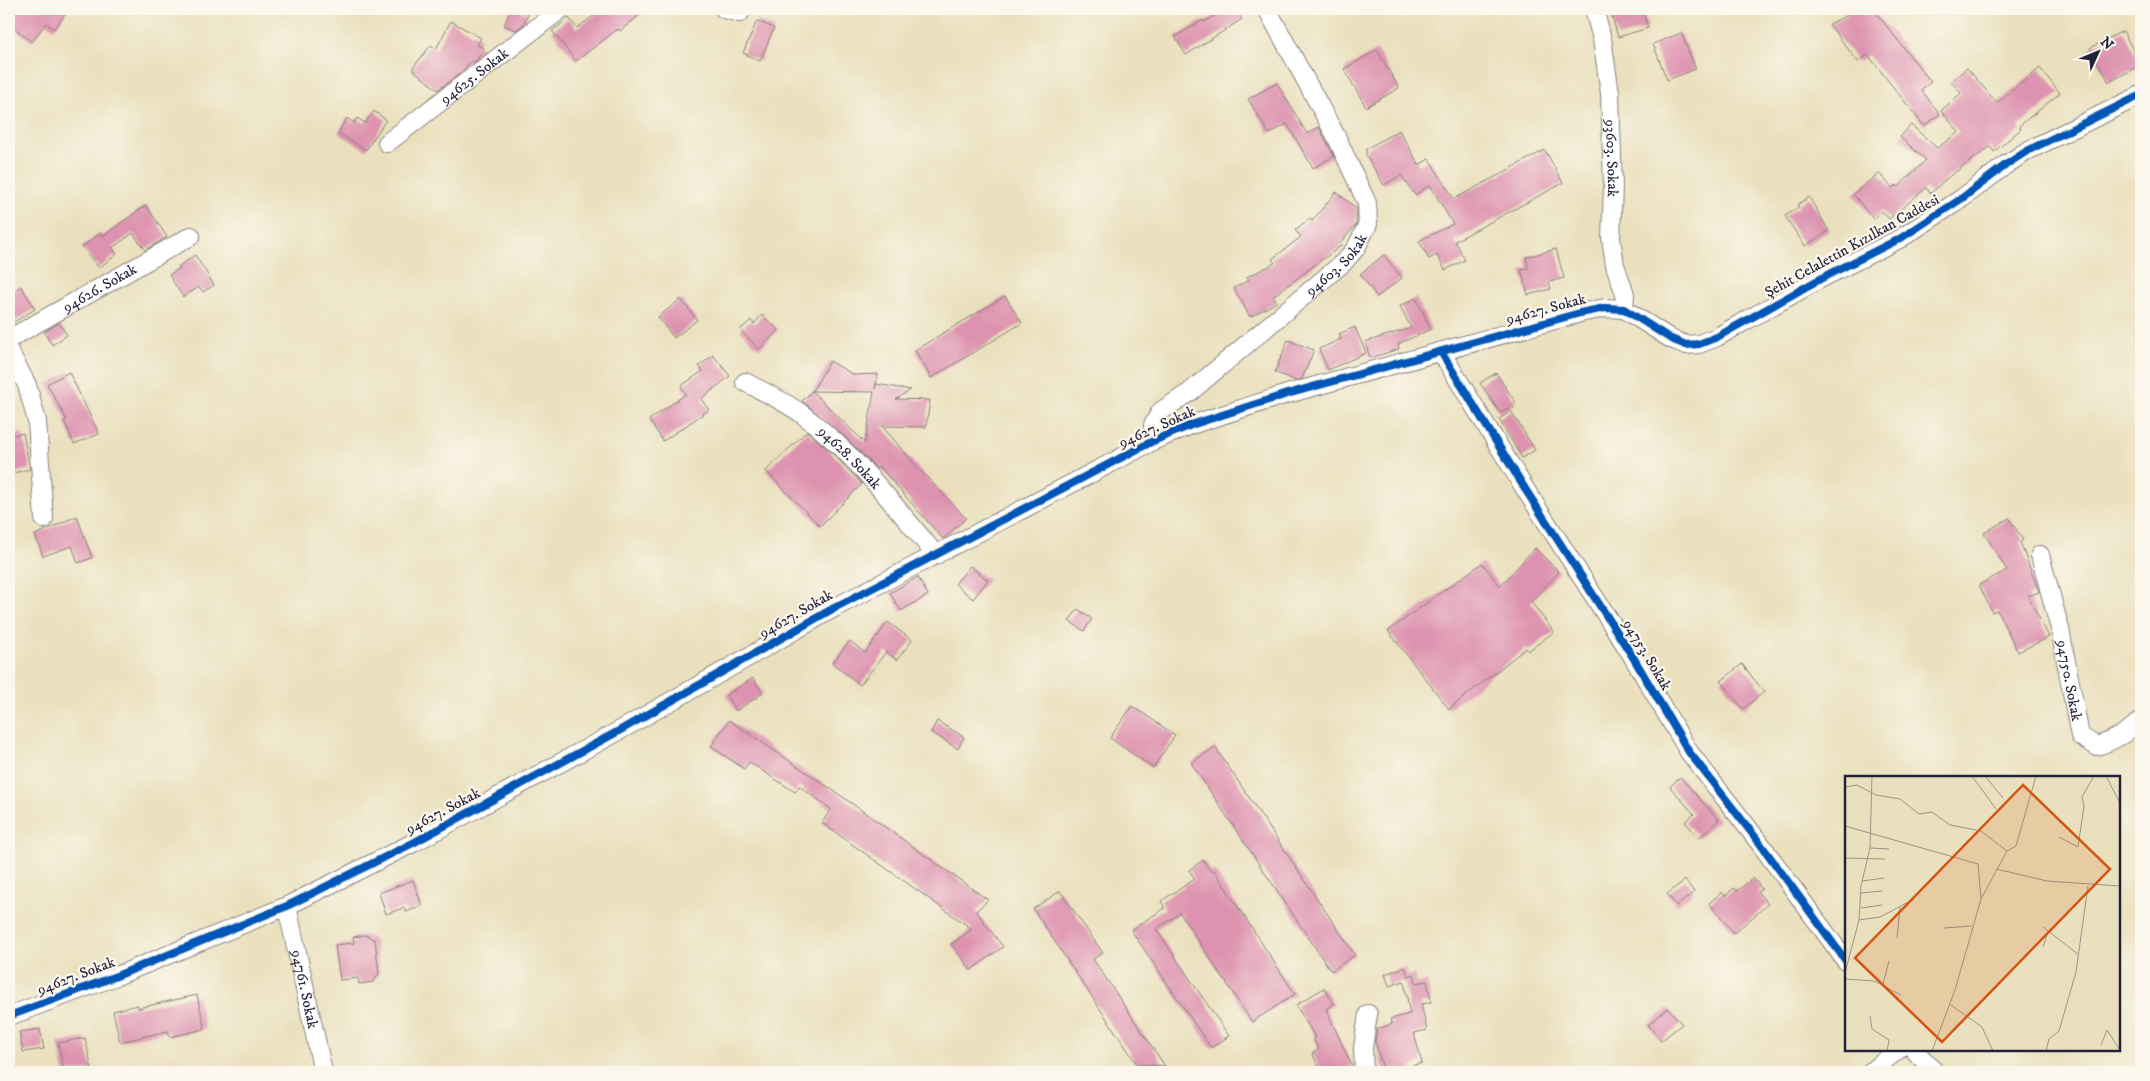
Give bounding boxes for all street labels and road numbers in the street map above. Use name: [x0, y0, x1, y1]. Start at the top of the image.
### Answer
street label: 94625. Sokak: [435, 43, 513, 109]
street label: 93603. Sokak: [1601, 118, 1623, 198]
street label: Şehit Celalettin Kızılkan Caddesi: [1761, 190, 1943, 302]
street label: 94603. Sokak: [1301, 230, 1371, 301]
street label: 94626. Sokak: [58, 259, 140, 317]
street label: 94627. Sokak: [1503, 289, 1589, 329]
street label: 94627. Sokak: [1115, 401, 1199, 453]
street label: 94628. Sokak: [813, 421, 886, 493]
street label: 94627. Sokak: [755, 585, 837, 643]
street label: 94753. Sokak: [1618, 615, 1676, 695]
street label: 94750. Sokak: [2053, 637, 2087, 723]
street label: 94627. Sokak: [402, 783, 484, 839]
street label: 94761. Sokak: [287, 947, 323, 1031]
street label: 94627. Sokak: [33, 952, 118, 1000]

